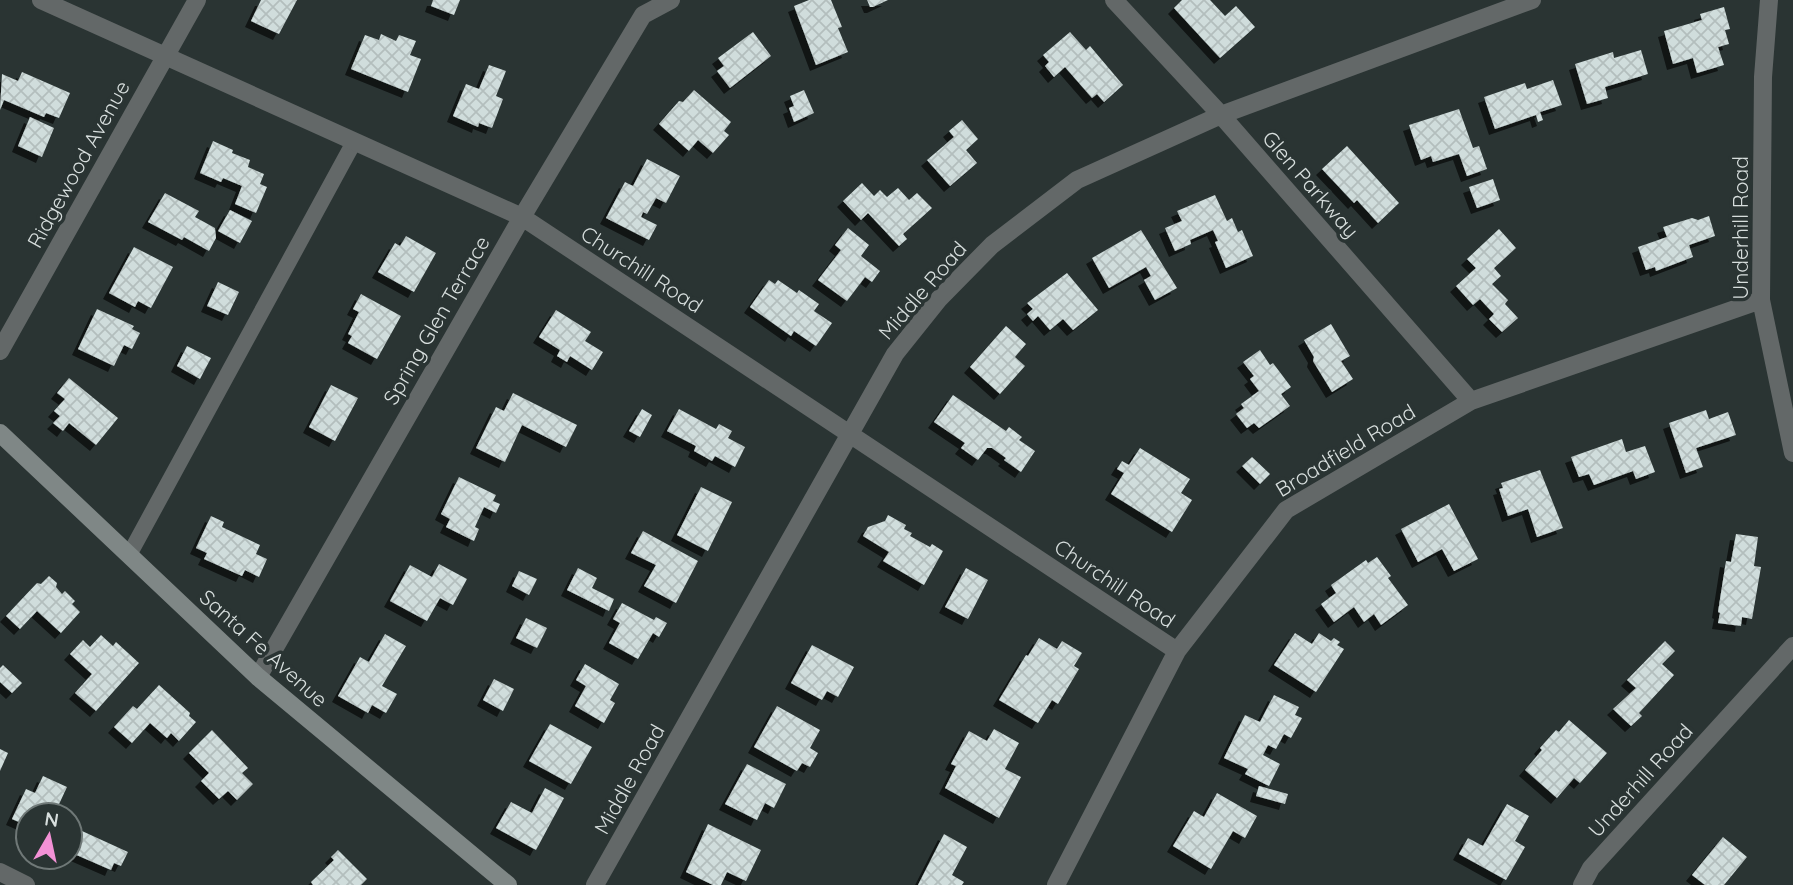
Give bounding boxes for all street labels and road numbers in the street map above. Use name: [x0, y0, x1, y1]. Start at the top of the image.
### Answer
street label: Ridgewood Avenue: [21, 76, 135, 252]
street label: Glen Parkway: [1257, 125, 1365, 243]
street label: Underhill Road: [1727, 156, 1753, 300]
street label: Churchill Road: [576, 220, 708, 318]
street label: Spring Glen Terrace: [377, 231, 495, 409]
street label: Middle Road: [872, 236, 972, 344]
street label: Broadfield Road: [1270, 398, 1420, 502]
street label: Churchill Road: [1050, 533, 1180, 633]
street label: Santa Fe Avenue: [195, 584, 333, 712]
street label: Underhill Road: [1582, 718, 1698, 842]
street label: Middle Road: [588, 720, 670, 838]

